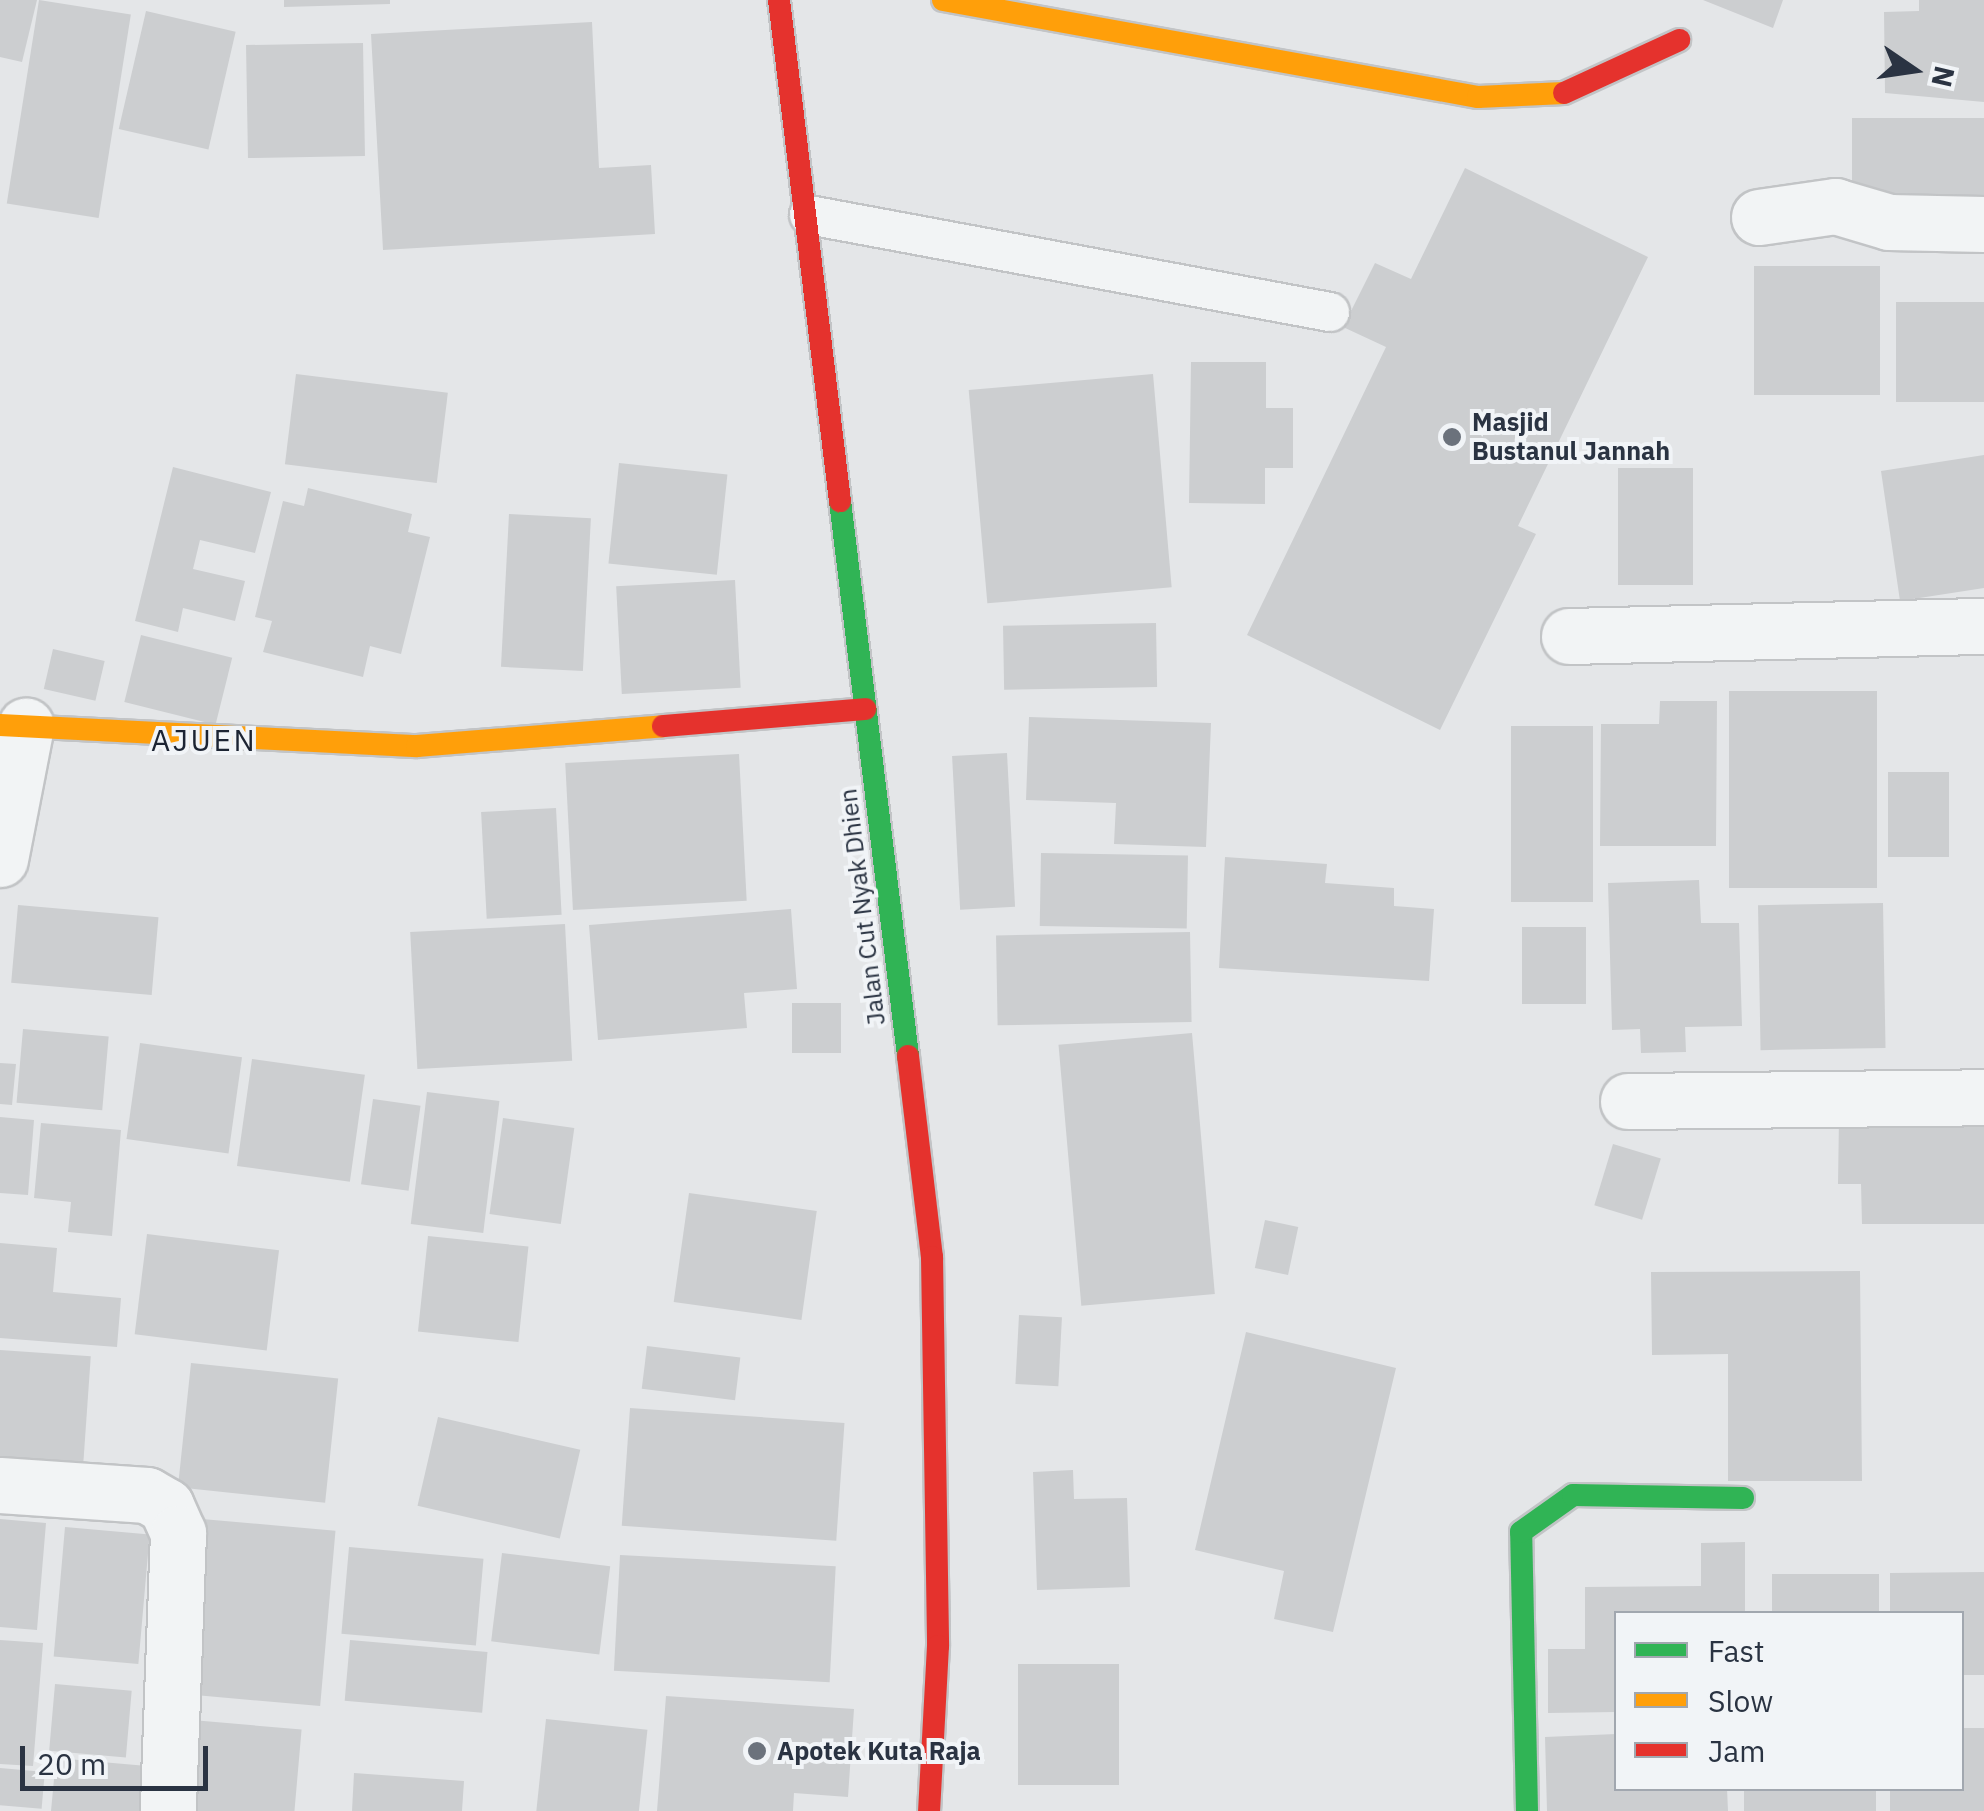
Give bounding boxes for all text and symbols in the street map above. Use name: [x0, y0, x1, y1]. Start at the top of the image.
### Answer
north arrow: [1864, 20, 1964, 120]
text: N: [1923, 63, 1964, 91]
place label: Masjid Bustanul Jannah: [1472, 408, 1670, 467]
marker: Masjid Bustanul Jannah: [1441, 426, 1463, 448]
district label: AJUEN: [151, 722, 257, 758]
street label: Jalan Cut Nyak Dhien: [833, 787, 891, 1027]
legend: [1614, 1611, 1964, 1791]
text: Fast: [1708, 1631, 1765, 1670]
text: Slow: [1708, 1681, 1773, 1720]
scale bar: [25, 1726, 212, 1788]
text: Jam: [1708, 1731, 1766, 1770]
place label: Apotek Kuta Raja: [777, 1736, 981, 1766]
marker: Apotek Kuta Raja: [746, 1740, 768, 1762]
text: 20 m: [37, 1744, 106, 1783]

